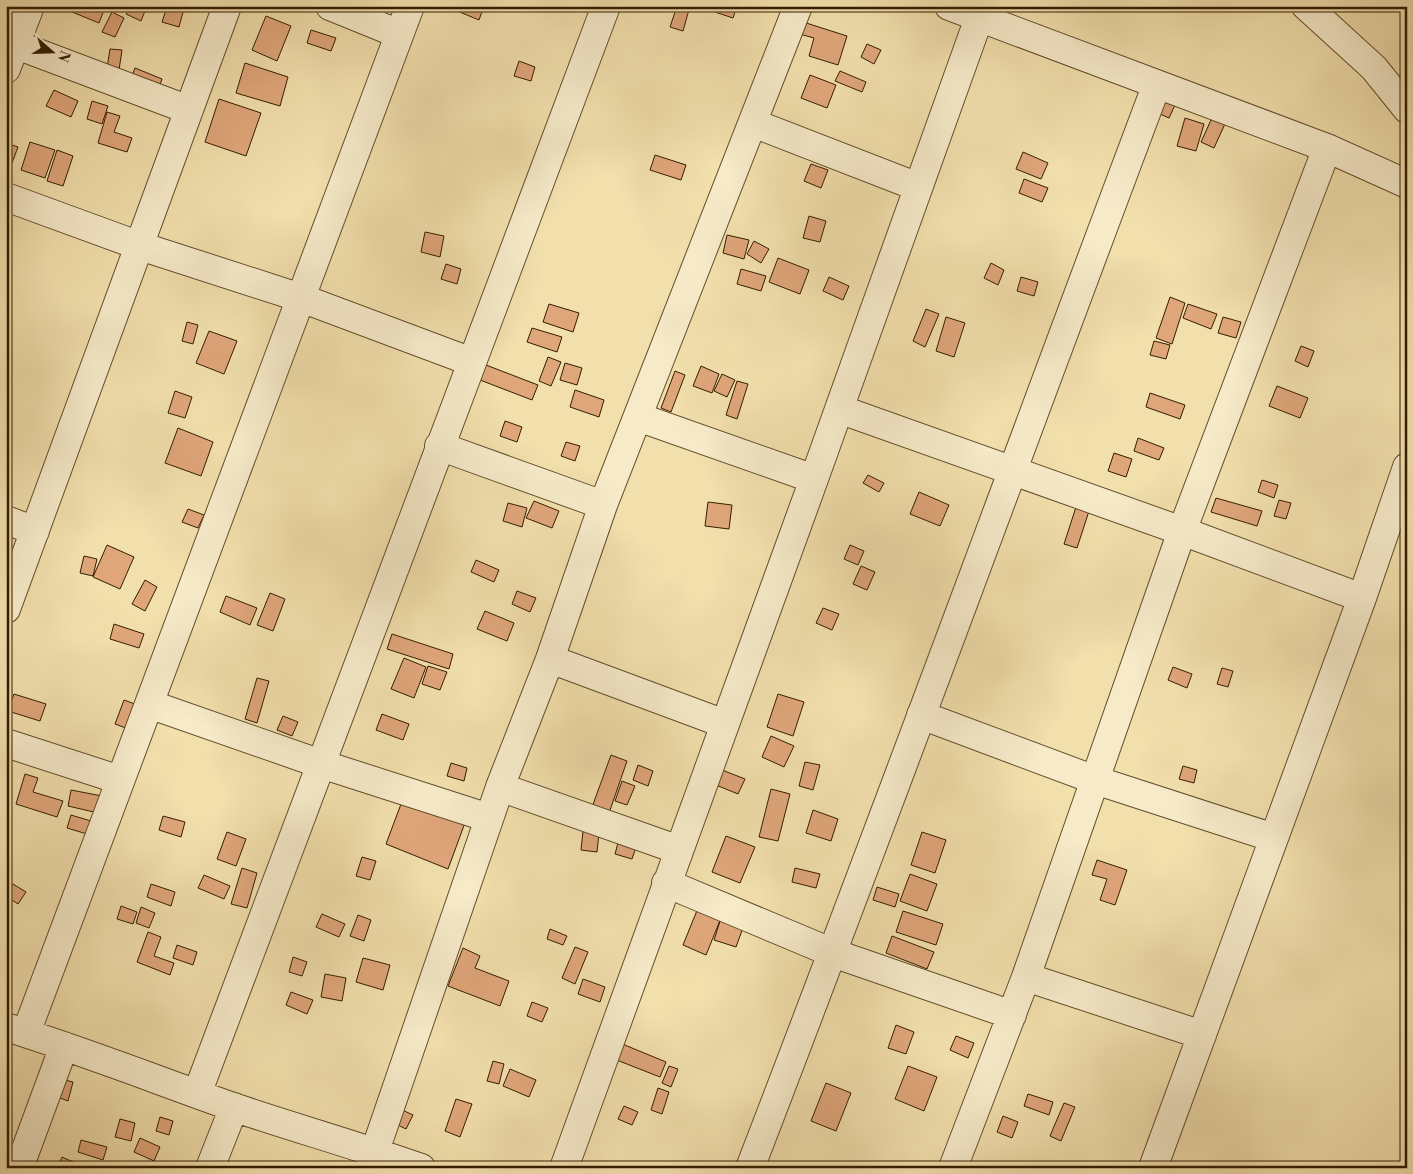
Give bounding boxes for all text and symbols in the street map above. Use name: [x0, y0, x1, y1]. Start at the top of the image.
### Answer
north arrow: [28, 28, 78, 78]
text: N: [53, 48, 74, 64]

